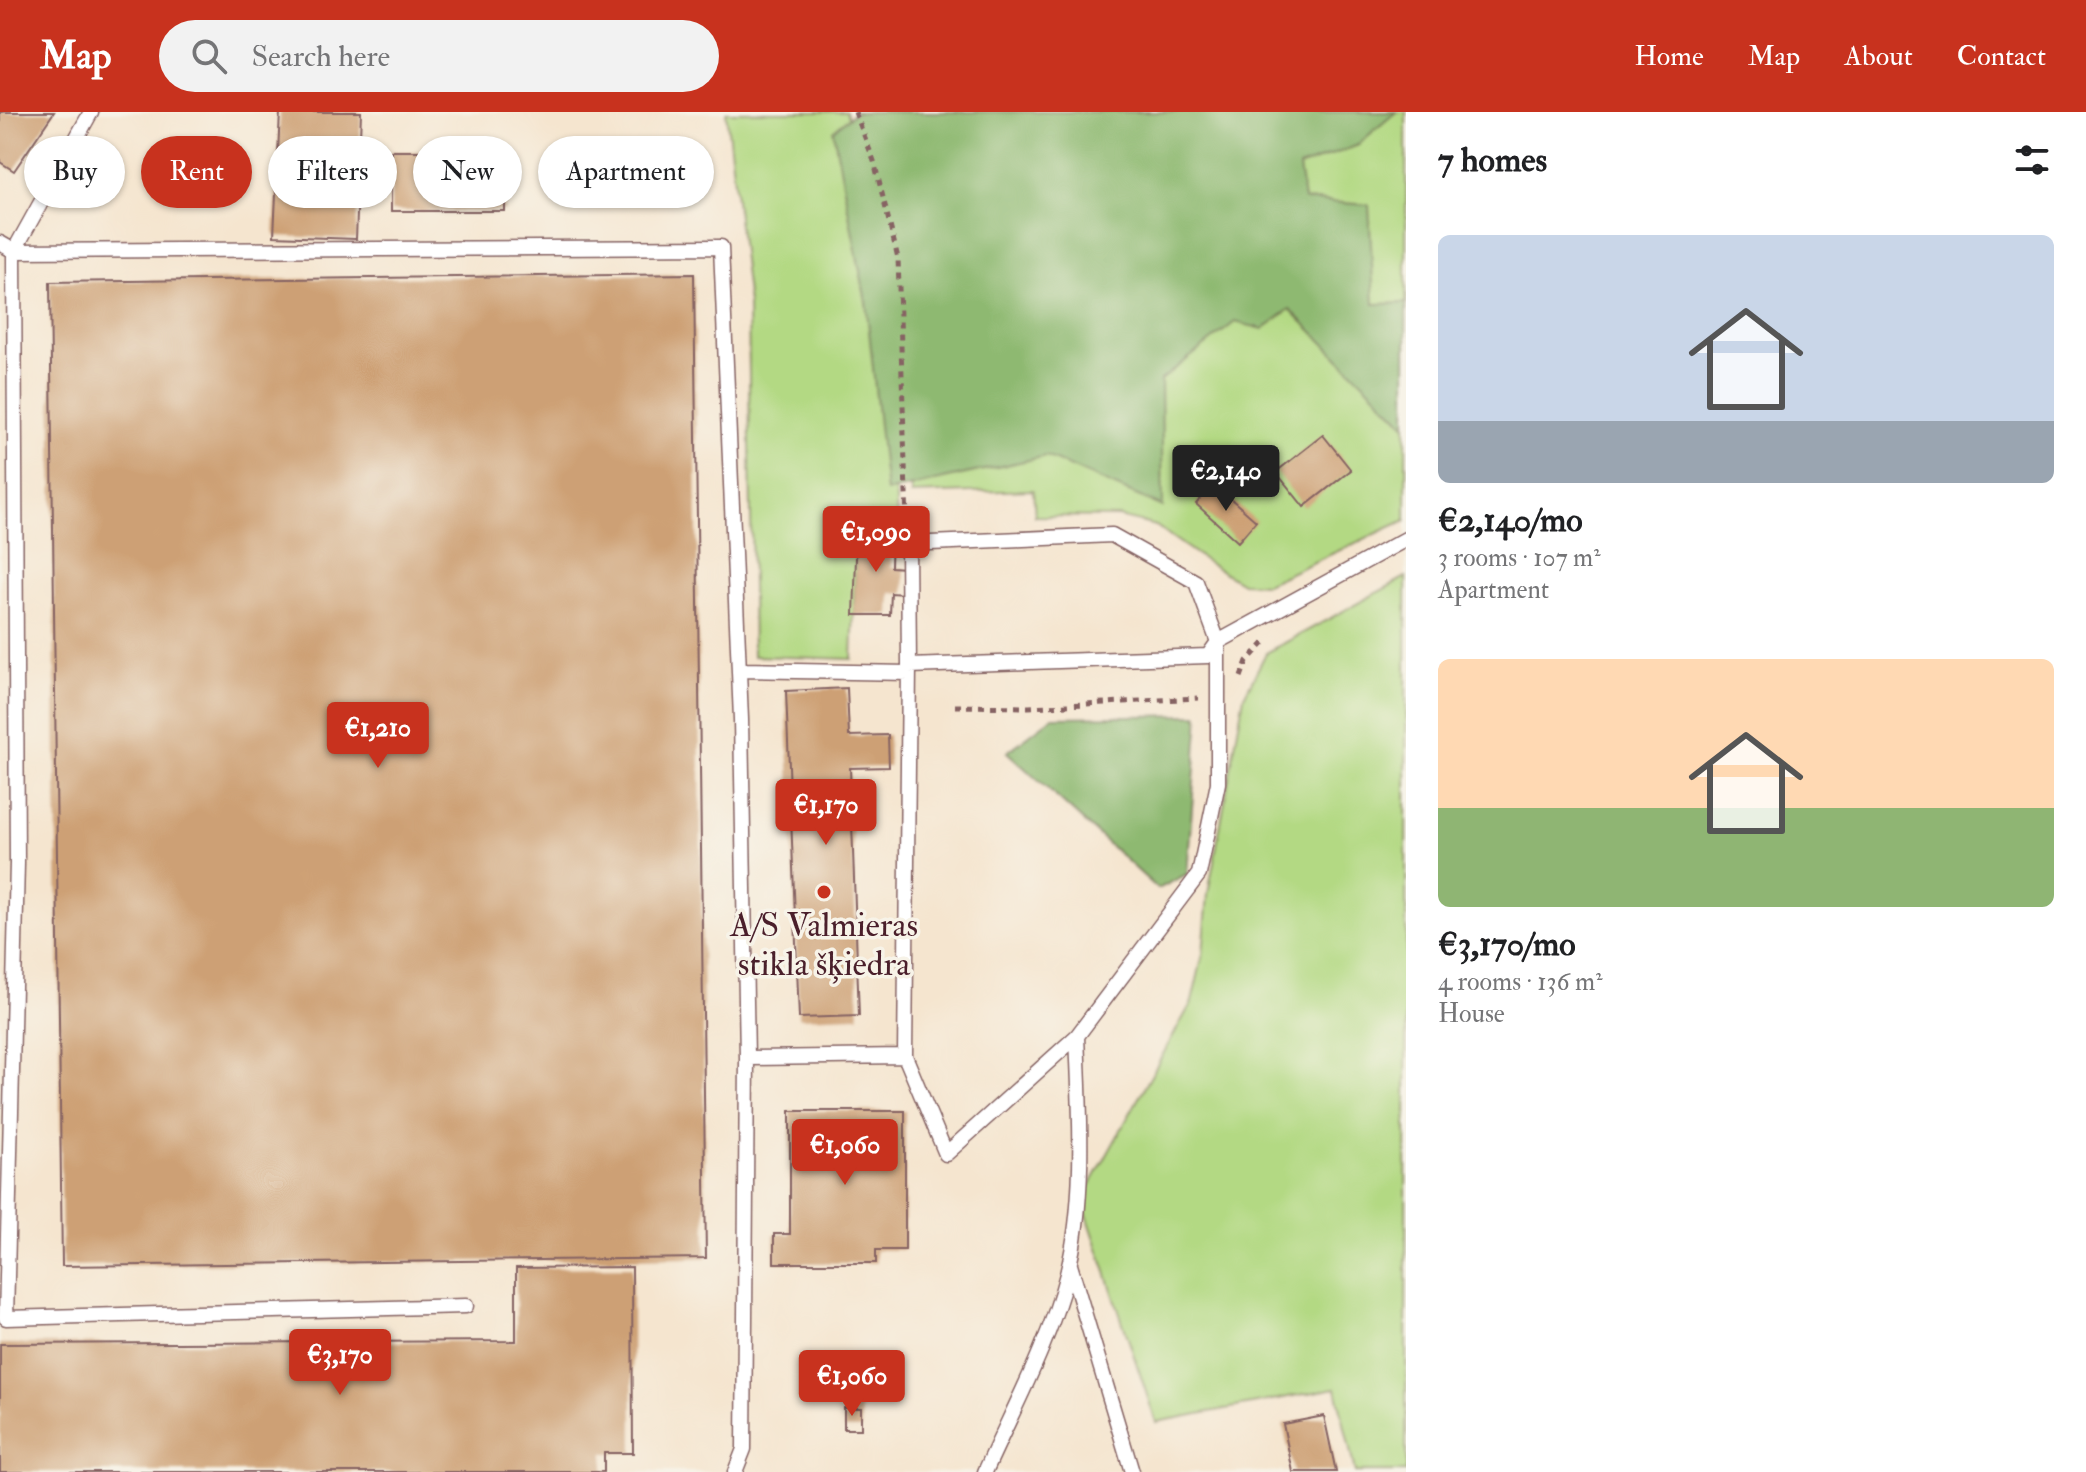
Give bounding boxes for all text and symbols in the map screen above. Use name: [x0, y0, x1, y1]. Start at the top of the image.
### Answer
search box: [159, 20, 719, 92]
text: Map: [40, 32, 111, 80]
icon: search: [187, 34, 231, 78]
text: Search here: [251, 38, 390, 75]
text: Home: [1634, 39, 1704, 74]
text: Map: [1748, 39, 1800, 74]
text: About: [1844, 39, 1913, 74]
text: Contact: [1957, 39, 2046, 74]
chip: Buy: [24, 136, 125, 208]
chip: Rent: [141, 136, 252, 208]
chip: Filters: [268, 136, 397, 208]
chip: New: [413, 136, 522, 208]
chip: Apartment: [538, 136, 714, 208]
icon: filters: [2010, 138, 2054, 182]
text: 7 homes: [1438, 139, 1547, 182]
icon: home: [1674, 287, 1818, 431]
pin: €2,140: [1161, 445, 1291, 513]
text: €2,140: [1190, 455, 1262, 487]
text: €2,140/mo: [1438, 499, 1583, 542]
pin: €1,090: [811, 506, 941, 574]
text: €1,090: [841, 516, 911, 548]
text: 3 rooms · 107 m²: [1438, 542, 1601, 574]
text: Apartment: [1438, 574, 1549, 606]
pin: €1,210: [313, 702, 443, 770]
icon: home: [1674, 711, 1818, 855]
text: €1,210: [345, 712, 411, 744]
pin: €1,170: [761, 779, 891, 847]
text: €1,170: [793, 789, 859, 821]
marker: A/S Valmieras stikla šķiedra: [815, 883, 833, 901]
place label: A/S Valmieras stikla šķiedra: [729, 904, 918, 986]
text: €3,170/mo: [1438, 923, 1576, 966]
text: 4 rooms · 136 m²: [1438, 966, 1603, 998]
text: House: [1438, 998, 1505, 1030]
pin: €1,060: [780, 1119, 910, 1187]
text: €1,060: [810, 1129, 880, 1161]
pin: €3,170: [275, 1329, 405, 1397]
text: €3,170: [307, 1339, 373, 1371]
pin: €1,060: [787, 1350, 917, 1418]
text: €1,060: [817, 1360, 887, 1392]

